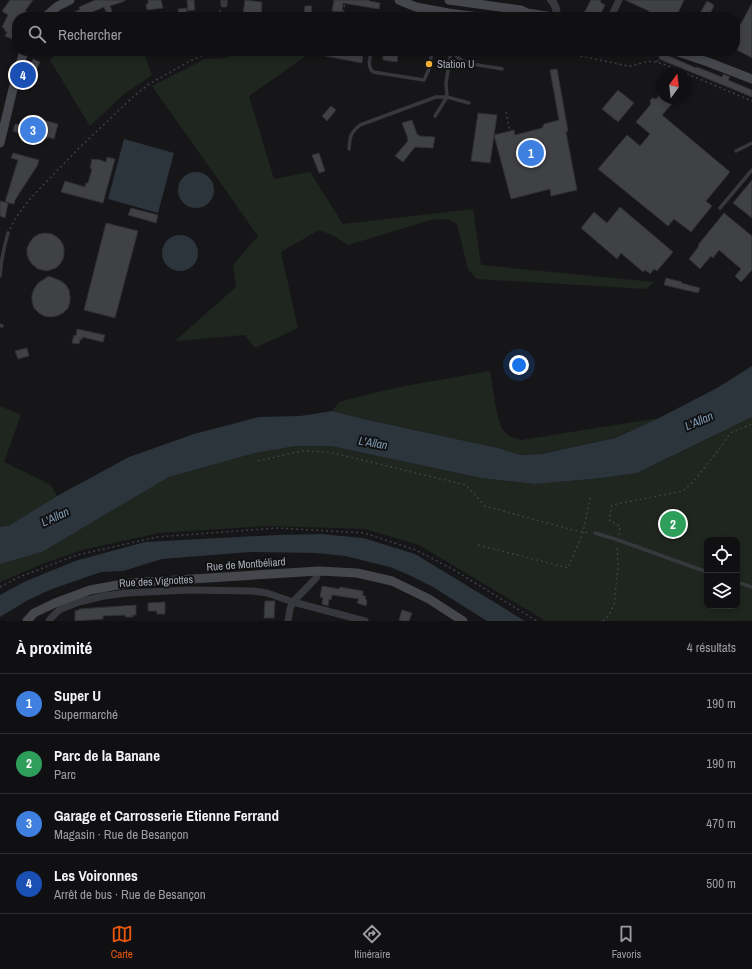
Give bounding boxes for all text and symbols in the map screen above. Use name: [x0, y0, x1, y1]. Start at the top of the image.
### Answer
search box: [12, 12, 740, 56]
icon: search: [26, 23, 48, 45]
text: Rechercher: [58, 24, 122, 45]
place label: Station U: [437, 57, 475, 71]
marker: Station U: [424, 59, 434, 69]
pin: 4: [10, 60, 36, 90]
north arrow: [656, 68, 692, 104]
pin: 3: [20, 115, 46, 145]
pin: 1: [518, 138, 544, 168]
your location: [509, 355, 529, 375]
water label: L'Allan: [682, 408, 716, 434]
water label: L'Allan: [357, 433, 389, 453]
water label: L'Allan: [38, 504, 72, 530]
pin: 2: [660, 509, 686, 539]
map controls: [704, 537, 740, 609]
button: locate: [704, 537, 740, 573]
street label: Rue de Montbéliard: [206, 554, 286, 574]
street label: Rue des Vignottes: [119, 572, 194, 590]
button: layers: [704, 573, 740, 609]
text: À proximité: [16, 636, 92, 659]
text: 4 résultats: [687, 639, 736, 656]
text: Super U: [54, 685, 101, 706]
text: 1: [26, 695, 32, 712]
text: 190 m: [706, 695, 736, 712]
text: Supermarché: [54, 706, 118, 723]
text: Parc de la Banane: [54, 745, 160, 766]
text: 2: [26, 755, 32, 772]
text: 190 m: [706, 755, 736, 772]
text: Parc: [54, 766, 76, 783]
text: Garage et Carrosserie Etienne Ferrand: [54, 805, 279, 826]
text: 3: [26, 815, 32, 832]
text: 470 m: [706, 815, 736, 832]
text: Magasin · Rue de Besançon: [54, 826, 189, 843]
text: Les Voironnes: [54, 865, 138, 886]
text: 4: [26, 875, 32, 892]
text: 500 m: [706, 875, 736, 892]
text: Arrêt de bus · Rue de Besançon: [54, 886, 206, 903]
tab: Carte: [111, 923, 133, 961]
tab: Itinéraire: [354, 923, 390, 961]
tab: Favoris: [612, 923, 641, 961]

